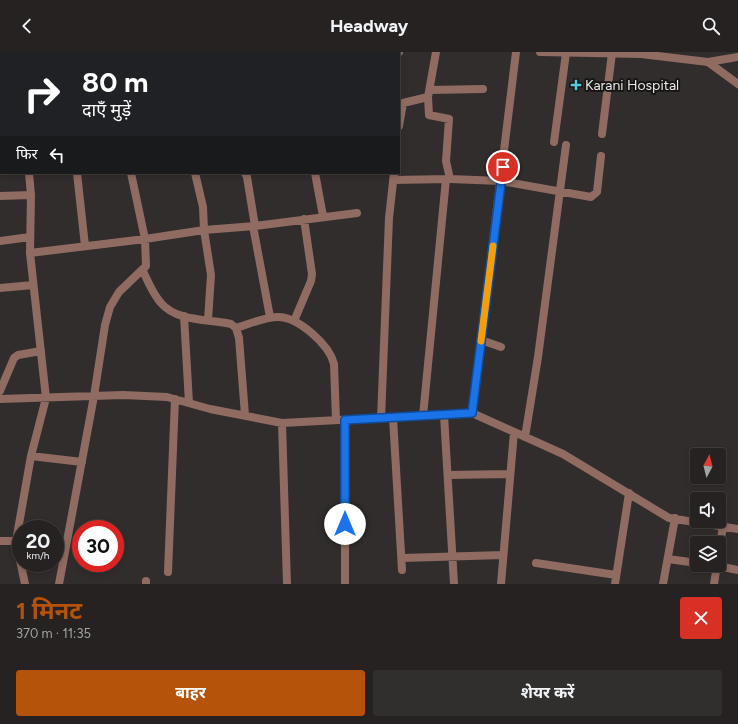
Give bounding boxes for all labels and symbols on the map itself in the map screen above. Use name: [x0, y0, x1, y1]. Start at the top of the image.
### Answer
place label: Karani Hospital: [585, 77, 679, 94]
marker: Karani Hospital: [570, 79, 582, 91]
pin: [486, 150, 520, 184]
north arrow: [690, 448, 726, 484]
position arrow: [324, 503, 366, 545]
speed limit sign: 30: [72, 520, 124, 572]

